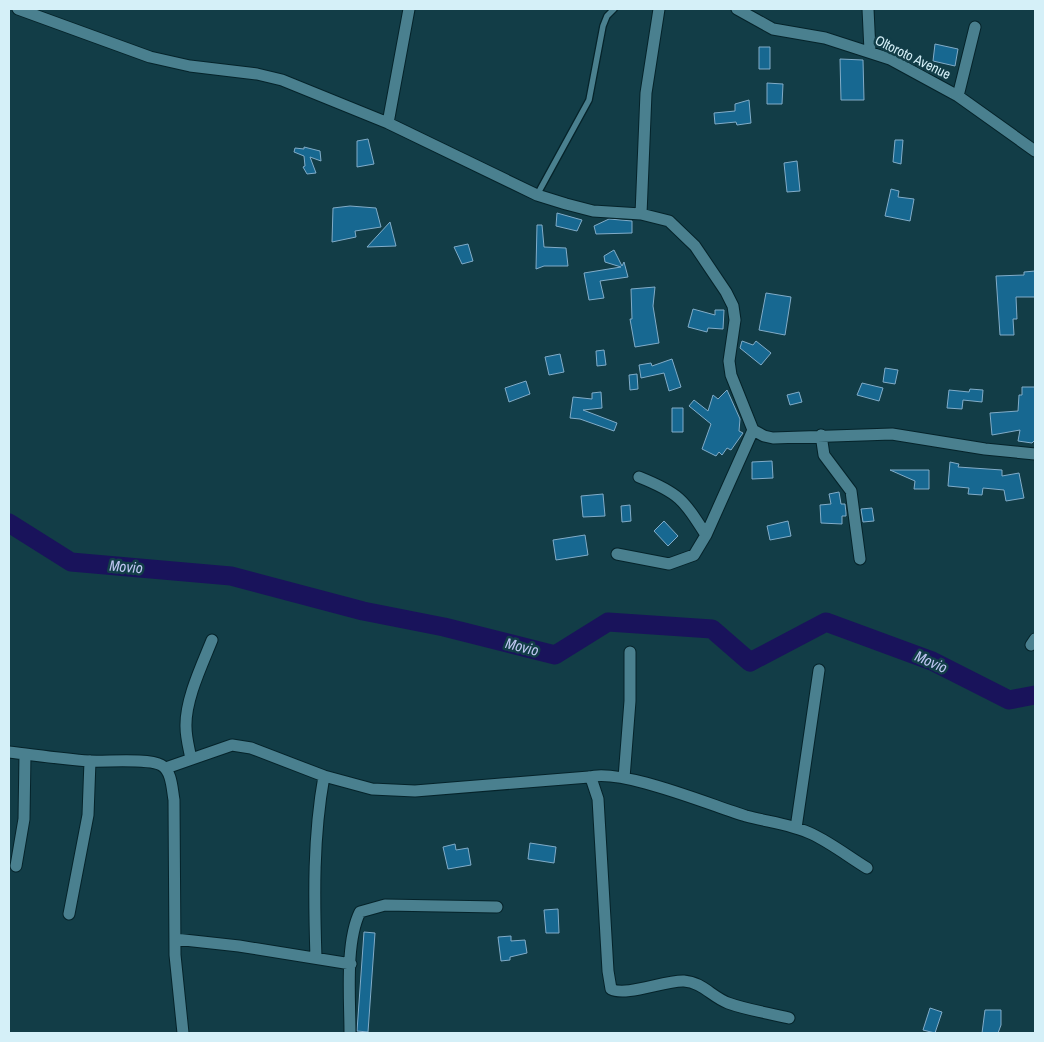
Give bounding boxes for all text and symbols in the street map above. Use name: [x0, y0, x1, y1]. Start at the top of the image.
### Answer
street label: Oltoroto Avenue: [872, 31, 954, 83]
water label: Movio: [108, 555, 144, 578]
water label: Movio: [503, 632, 541, 661]
water label: Movio: [912, 645, 951, 678]

